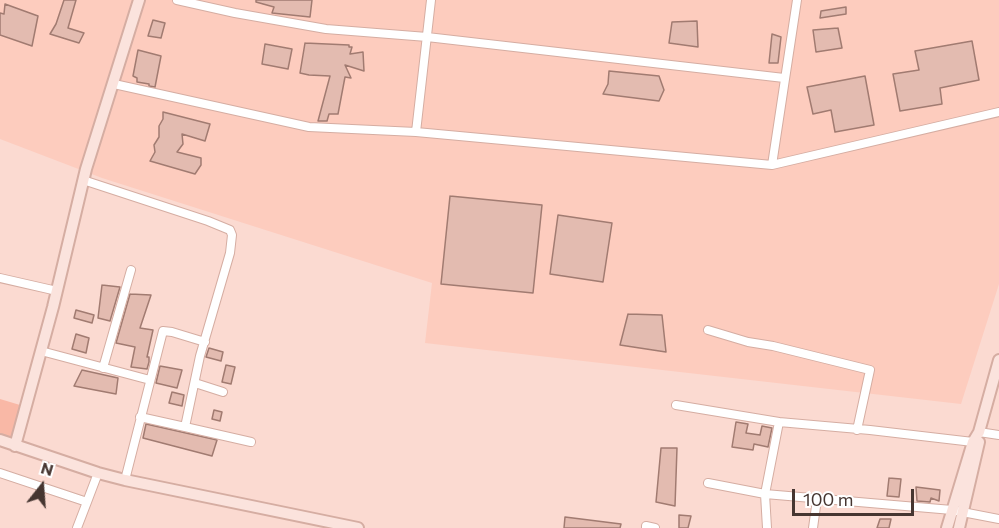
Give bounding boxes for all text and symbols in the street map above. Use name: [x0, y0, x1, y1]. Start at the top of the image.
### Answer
north arrow: [12, 456, 72, 516]
text: N: [39, 457, 56, 479]
scale bar: [795, 477, 916, 515]
text: 100 m: [803, 488, 853, 510]

